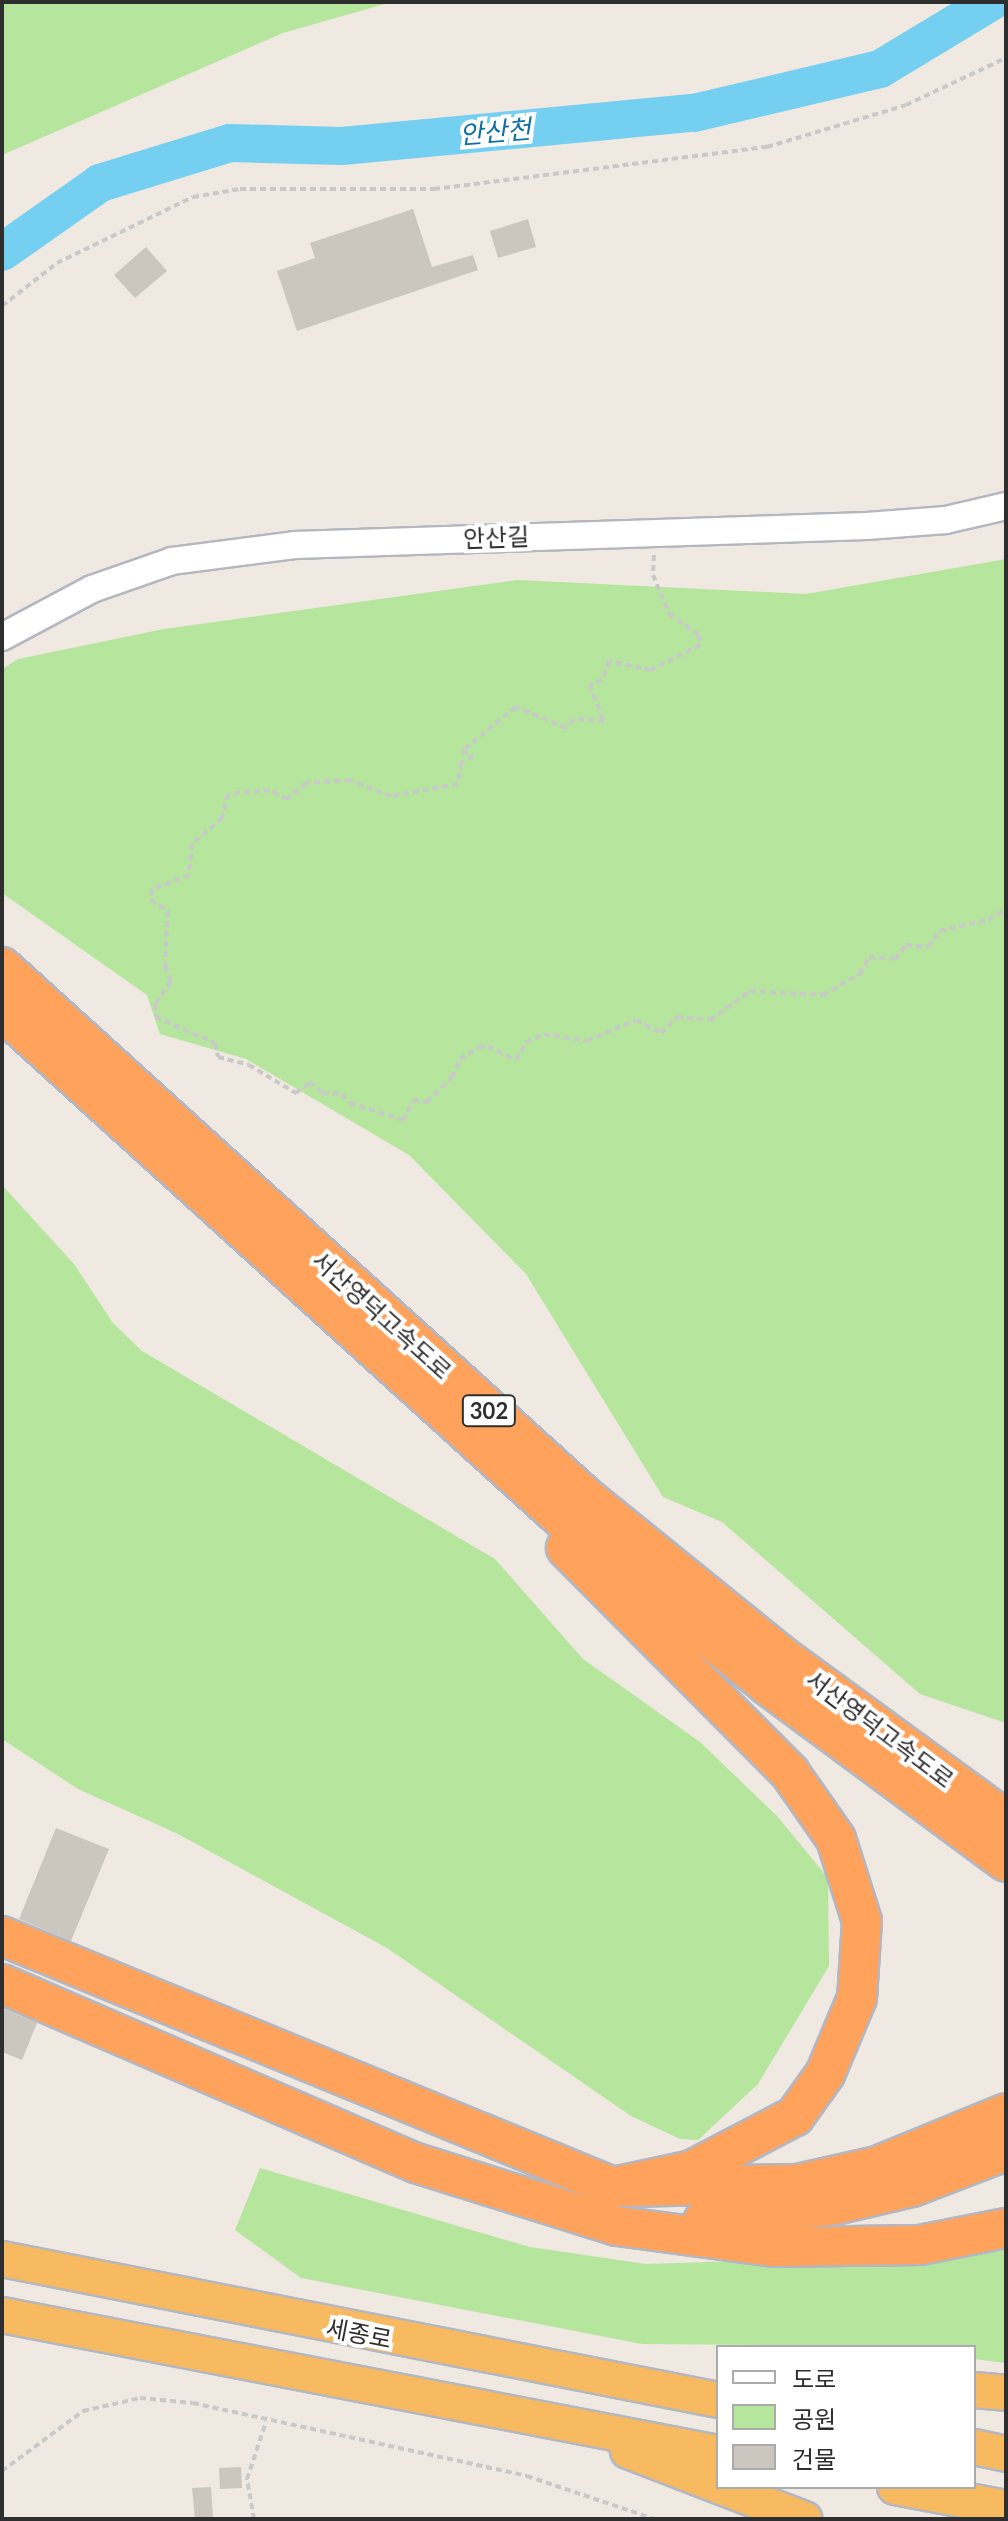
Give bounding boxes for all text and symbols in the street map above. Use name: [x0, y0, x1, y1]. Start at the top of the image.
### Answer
water label: 안산천: [458, 113, 532, 151]
street label: 안산길: [462, 521, 530, 553]
street label: 서산영덕고속도로: [307, 1245, 457, 1385]
road number: 302: [461, 1393, 517, 1429]
street label: 서산영덕고속도로: [801, 1664, 959, 1794]
street label: 세종로: [324, 2313, 394, 2353]
legend: [716, 2345, 976, 2489]
text: 도로: [792, 2364, 836, 2393]
text: 공원: [792, 2404, 836, 2433]
text: 건물: [792, 2444, 836, 2473]

